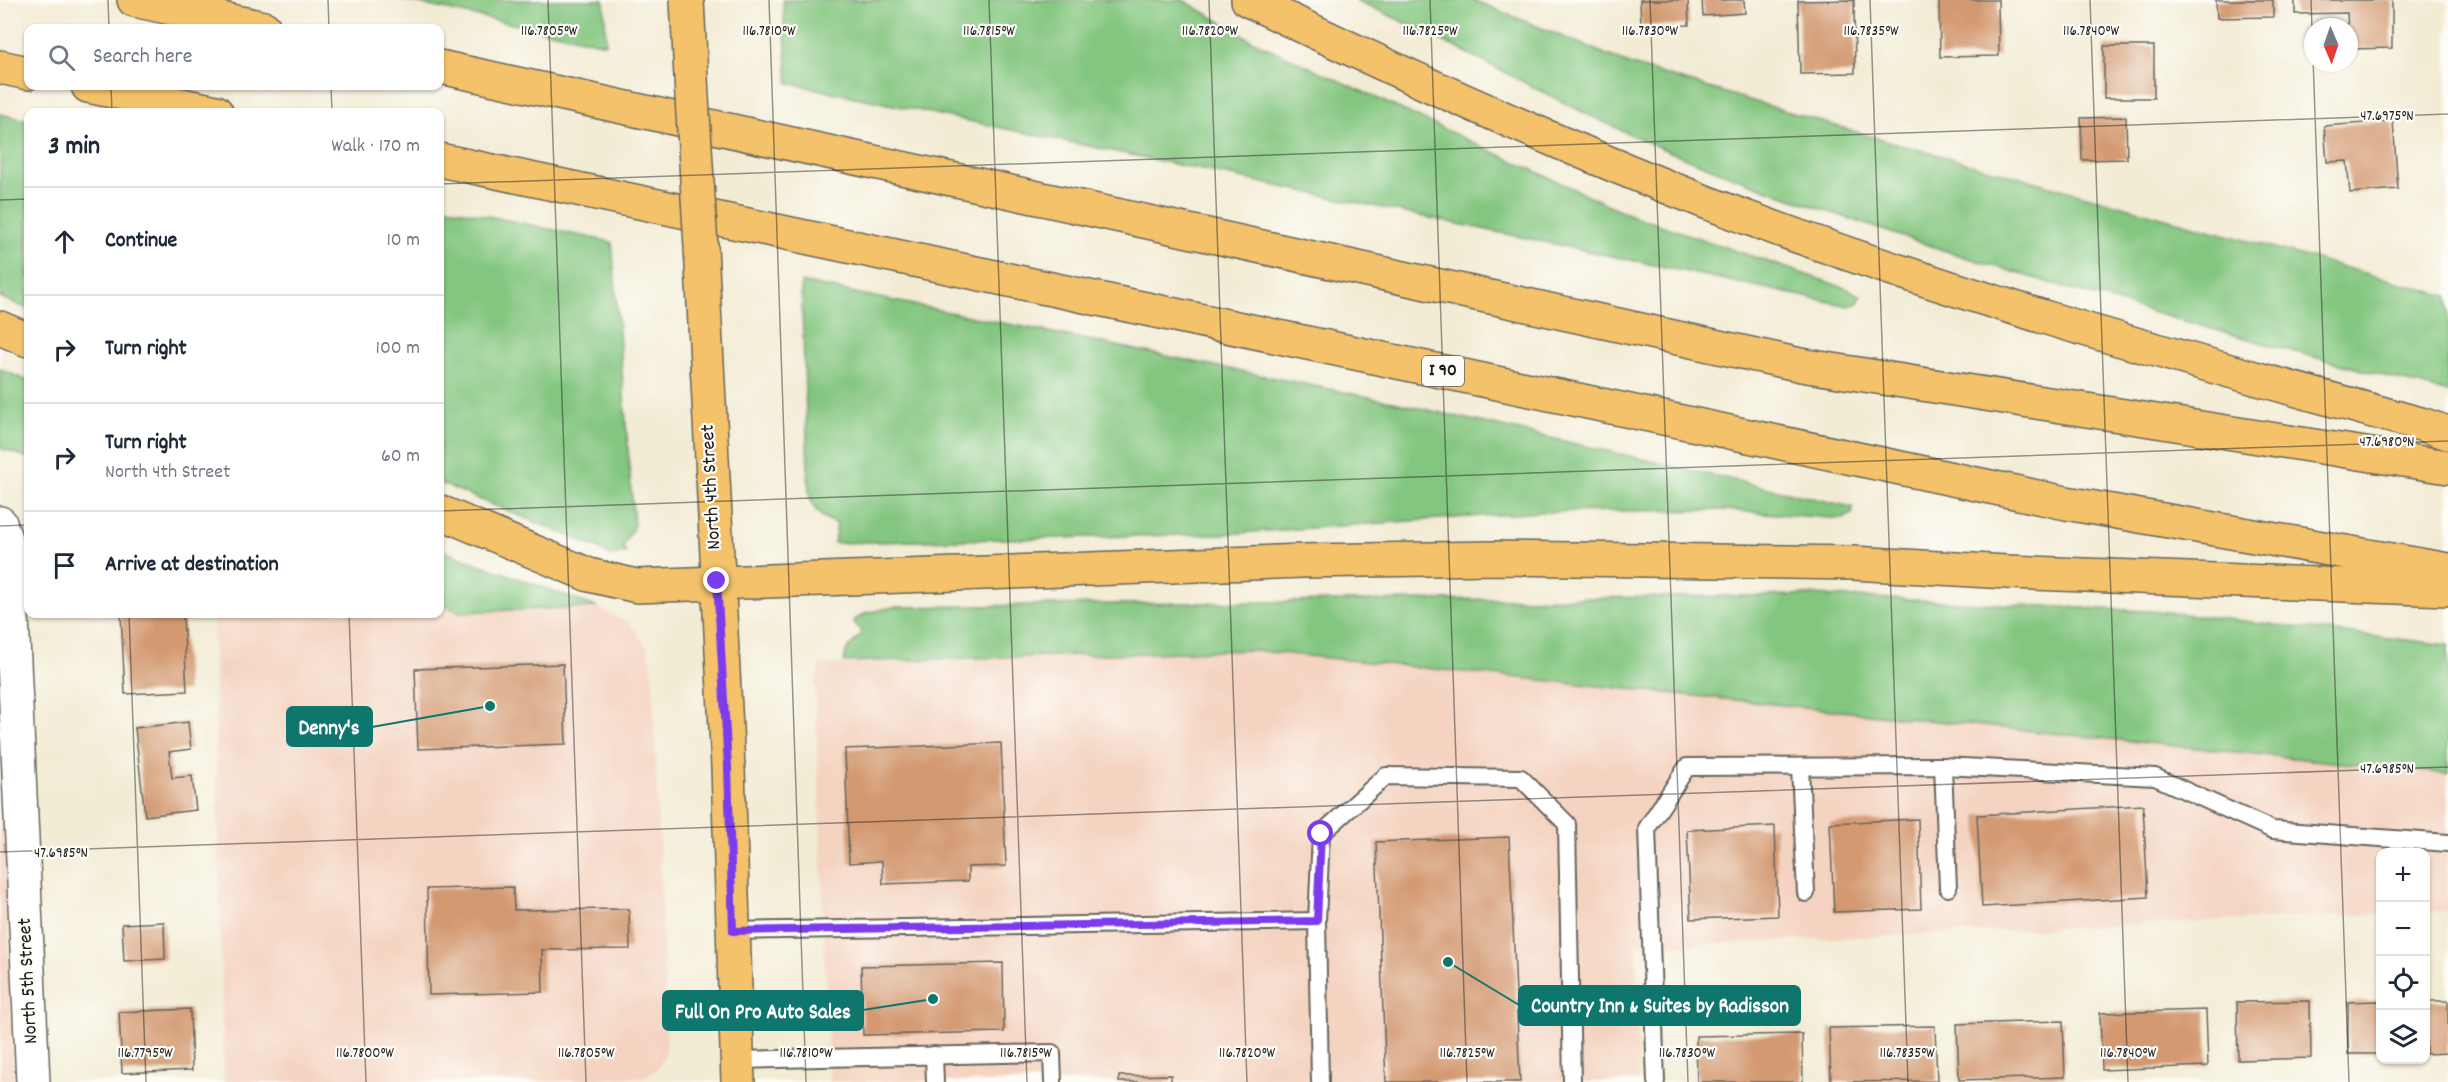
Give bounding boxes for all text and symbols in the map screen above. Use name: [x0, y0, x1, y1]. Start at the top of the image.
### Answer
north arrow: [2304, 18, 2358, 72]
text: 116.7805°W: [521, 21, 578, 43]
text: 116.7810°W: [742, 21, 796, 43]
text: 116.7815°W: [963, 21, 1015, 43]
text: 116.7820°W: [1182, 21, 1239, 43]
text: 116.7825°W: [1402, 21, 1458, 43]
text: 116.7830°W: [1622, 21, 1679, 43]
text: 116.7835°W: [1843, 21, 1899, 43]
text: 116.7840°W: [2063, 21, 2119, 43]
search box: [24, 24, 444, 90]
icon: search: [45, 41, 78, 74]
text: Search here: [93, 42, 192, 73]
text: 47.6975°N: [2360, 106, 2414, 128]
text: 3 min: [48, 129, 100, 166]
text: Walk · 170 m: [331, 133, 420, 161]
icon: ahead: [48, 225, 81, 258]
text: Continue: [105, 226, 177, 257]
text: 10 m: [386, 227, 420, 255]
icon: right: [48, 333, 81, 366]
text: Turn right: [105, 334, 187, 365]
text: 100 m: [376, 335, 420, 363]
road number: I 90: [1422, 356, 1464, 386]
street label: North 4th Street: [695, 424, 729, 550]
text: Turn right: [105, 428, 187, 459]
text: 47.6980°N: [2359, 432, 2415, 454]
icon: right: [48, 441, 81, 474]
text: 60 m: [381, 443, 420, 471]
text: North 4th Street: [105, 459, 230, 487]
icon: arrive: [48, 549, 81, 582]
text: Arrive at destination: [105, 550, 279, 581]
route end: [703, 567, 729, 593]
callout: Denny's: [287, 707, 372, 746]
text: Denny's: [299, 715, 360, 745]
text: 47.6985°N: [2360, 759, 2414, 781]
route start: [1307, 820, 1333, 846]
text: 47.6985°N: [34, 843, 88, 865]
map controls: [2376, 848, 2430, 1064]
button: +: [2376, 848, 2430, 902]
button: −: [2376, 902, 2430, 956]
street label: North 5th Street: [12, 917, 46, 1045]
button: locate: [2376, 956, 2430, 1010]
callout: Country Inn & Suites by Radisson: [1519, 986, 1800, 1025]
callout: Full On Pro Auto Sales: [663, 991, 863, 1030]
text: Country Inn & Suites by Radisson: [1531, 993, 1789, 1023]
text: Full On Pro Auto Sales: [675, 999, 851, 1029]
button: layers: [2376, 1010, 2430, 1064]
text: 116.7795°W: [117, 1043, 173, 1065]
text: 116.7800°W: [336, 1043, 394, 1065]
text: 116.7805°W: [558, 1043, 615, 1065]
text: 116.7810°W: [779, 1043, 833, 1065]
text: 116.7815°W: [1000, 1043, 1052, 1065]
text: 116.7820°W: [1219, 1043, 1276, 1065]
text: 116.7825°W: [1439, 1043, 1495, 1065]
text: 116.7830°W: [1659, 1043, 1716, 1065]
text: 116.7835°W: [1879, 1043, 1935, 1065]
text: 116.7840°W: [2100, 1043, 2156, 1065]

